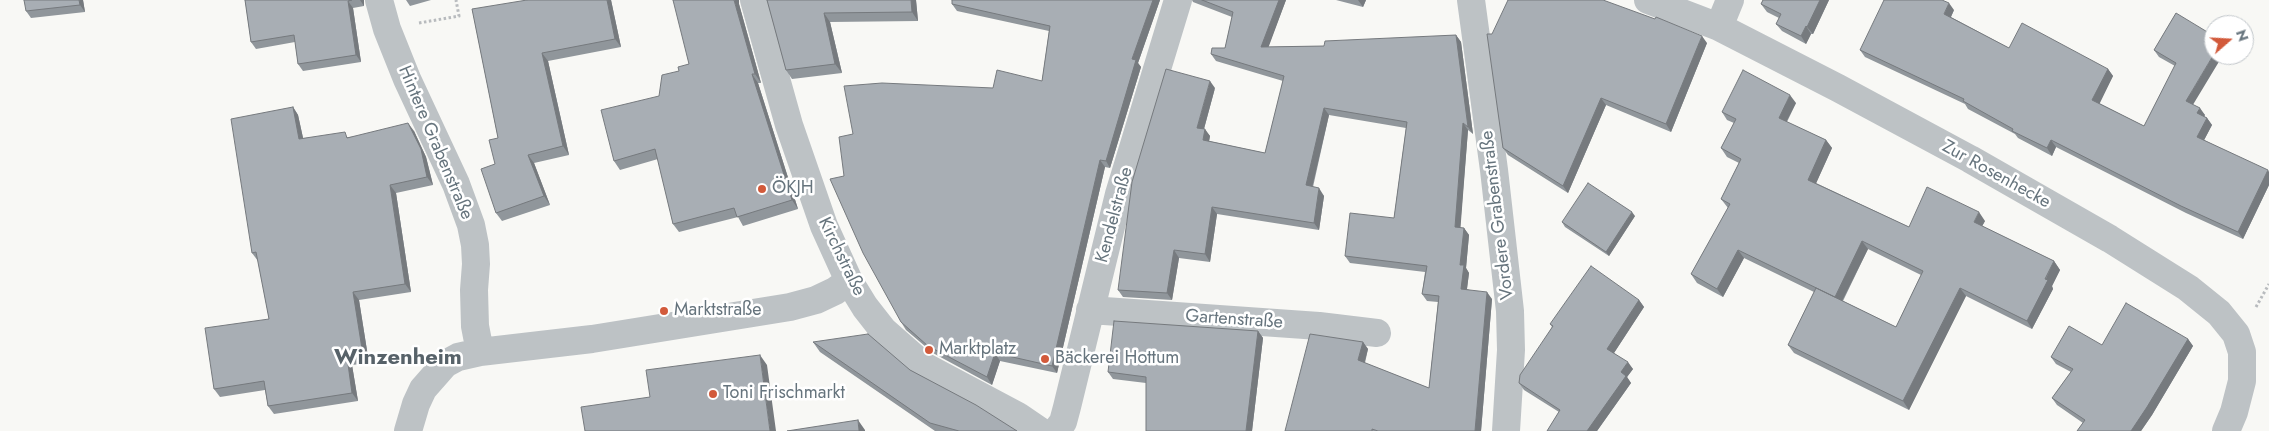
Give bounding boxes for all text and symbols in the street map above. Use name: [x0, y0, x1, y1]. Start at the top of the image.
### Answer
north arrow: [2204, 15, 2254, 65]
text: N: [2231, 27, 2254, 44]
street label: Hintere Grabenstraße: [393, 63, 477, 223]
street label: Vordere Grabenstraße: [1477, 129, 1519, 301]
street label: Zur Rosenhecke: [1938, 136, 2054, 214]
street label: Kendelstraße: [1092, 165, 1138, 265]
place label: ÖKJH: [772, 178, 814, 200]
marker: ÖKJH: [756, 183, 768, 195]
street label: Kirchstraße: [813, 214, 869, 300]
place label: Marktstraße: [674, 300, 761, 322]
marker: Marktstraße: [658, 305, 670, 317]
street label: Gartenstraße: [1185, 306, 1283, 334]
place label: Marktplatz: [939, 339, 1016, 361]
marker: Marktplatz: [923, 344, 935, 356]
district label: Winzenheim: [334, 346, 462, 372]
place label: Bäckerei Hottum: [1055, 348, 1179, 370]
marker: Bäckerei Hottum: [1039, 353, 1051, 365]
place label: Toni Frischmarkt: [723, 383, 845, 405]
marker: Toni Frischmarkt: [707, 388, 719, 400]

